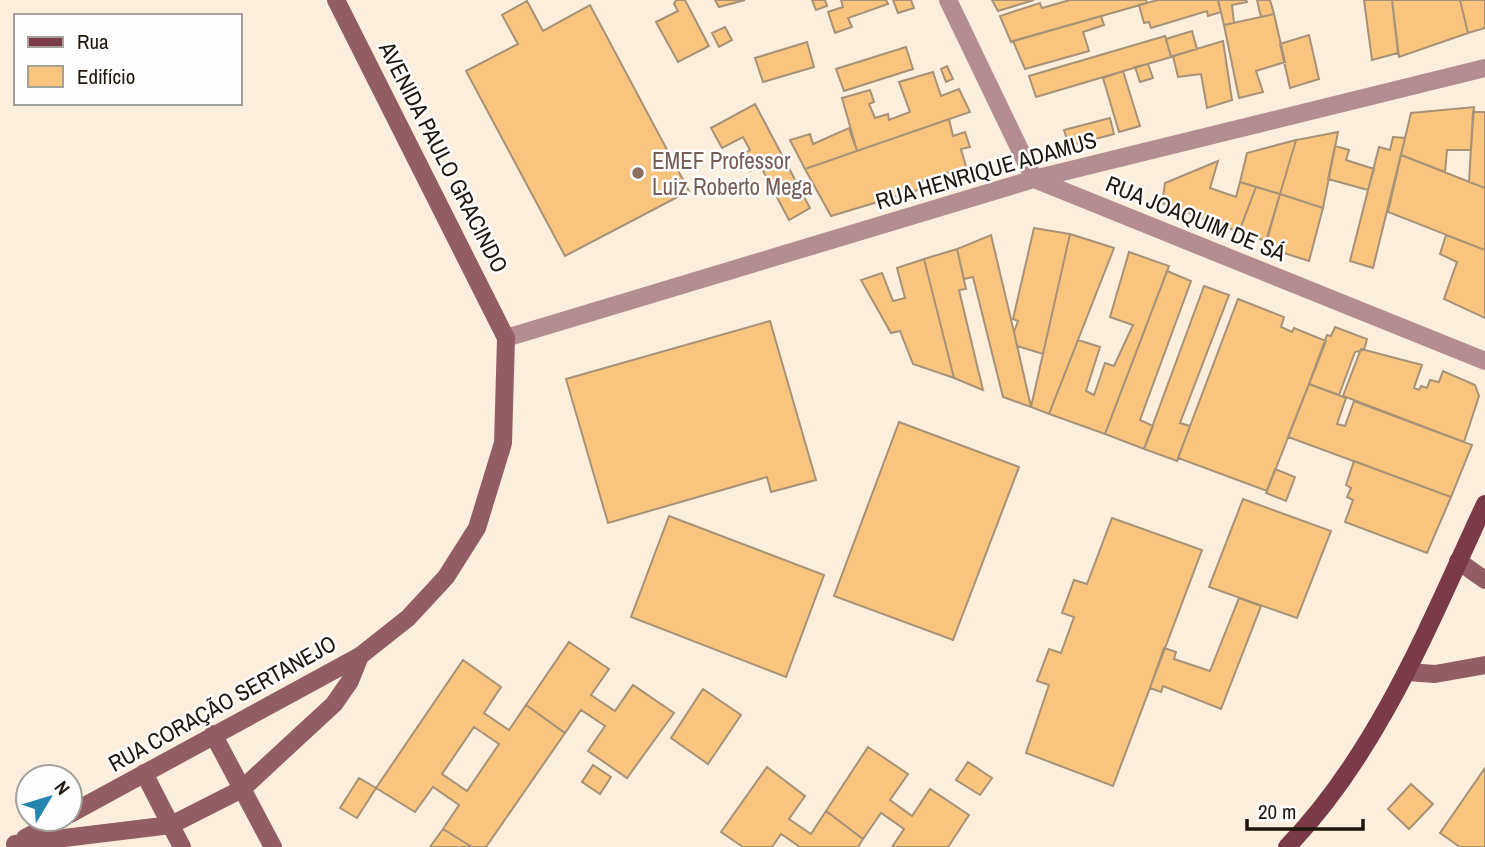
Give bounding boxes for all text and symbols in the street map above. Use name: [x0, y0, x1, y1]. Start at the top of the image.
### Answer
legend: [14, 14, 242, 105]
text: Rua: [77, 27, 109, 56]
street label: AVENIDA PAULO GRACINDO: [372, 35, 516, 278]
text: Edifício: [77, 62, 135, 91]
street label: RUA HENRIQUE ADAMUS: [872, 124, 1100, 216]
place label: EMEF Professor Luiz Roberto Mega: [652, 145, 813, 202]
marker: EMEF Professor Luiz Roberto Mega: [630, 165, 646, 181]
street label: RUA JOAQUIM DE SÁ: [1101, 168, 1291, 268]
street label: RUA CORAÇÃO SERTANEJO: [102, 627, 342, 779]
north arrow: [14, 763, 84, 833]
text: N: [49, 775, 76, 800]
scale bar: [1247, 788, 1362, 832]
text: 20 m: [1258, 797, 1296, 826]

